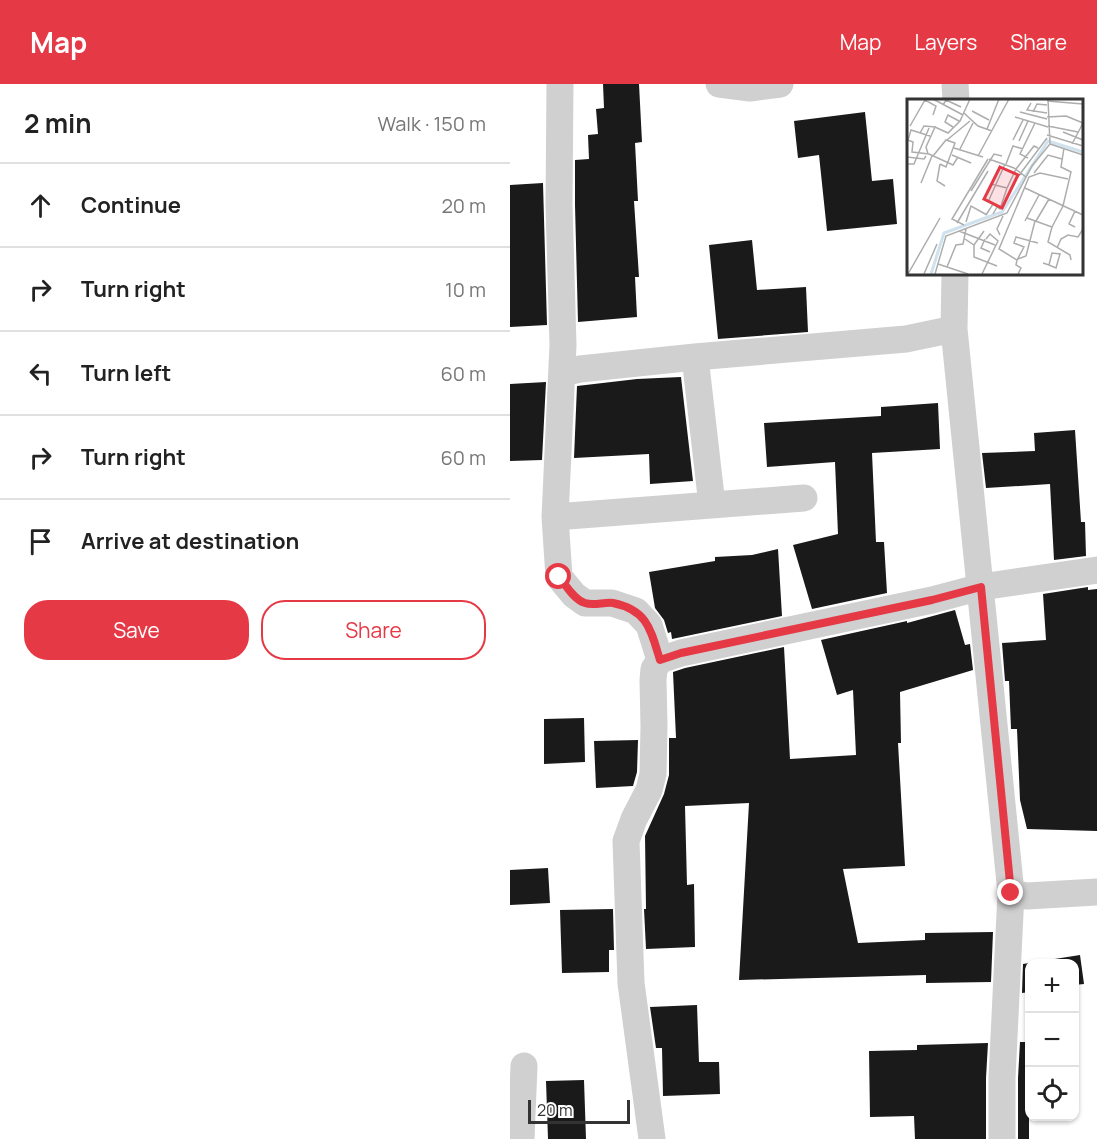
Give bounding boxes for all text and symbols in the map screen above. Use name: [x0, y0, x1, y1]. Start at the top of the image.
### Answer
text: Map: [30, 23, 87, 61]
text: Map: [840, 28, 881, 56]
text: Layers: [914, 28, 977, 56]
text: Share: [1010, 28, 1067, 56]
inset map: [907, 99, 1082, 274]
text: 2 min: [24, 105, 92, 141]
text: Walk · 150 m: [377, 110, 486, 137]
icon: ahead: [24, 189, 57, 222]
text: Continue: [81, 190, 181, 220]
text: 20 m: [441, 192, 486, 219]
icon: right: [24, 273, 57, 306]
text: Turn right: [81, 274, 186, 304]
text: 10 m: [445, 276, 486, 303]
icon: left: [24, 357, 57, 390]
text: Turn left: [81, 358, 171, 388]
text: 60 m: [440, 360, 486, 387]
icon: right: [24, 441, 57, 474]
text: Turn right: [81, 442, 186, 472]
text: 60 m: [440, 444, 486, 471]
icon: arrive: [24, 525, 57, 558]
text: Arrive at destination: [81, 526, 299, 556]
route start: [545, 563, 571, 589]
button: Save: [24, 600, 249, 660]
button: Share: [261, 600, 486, 660]
route end: [997, 879, 1023, 905]
map controls: [1025, 959, 1079, 1121]
button: +: [1025, 959, 1079, 1013]
button: −: [1025, 1013, 1079, 1067]
button: locate: [1025, 1067, 1079, 1121]
scale bar: [528, 1097, 630, 1124]
text: 20 m: [537, 1099, 573, 1121]

